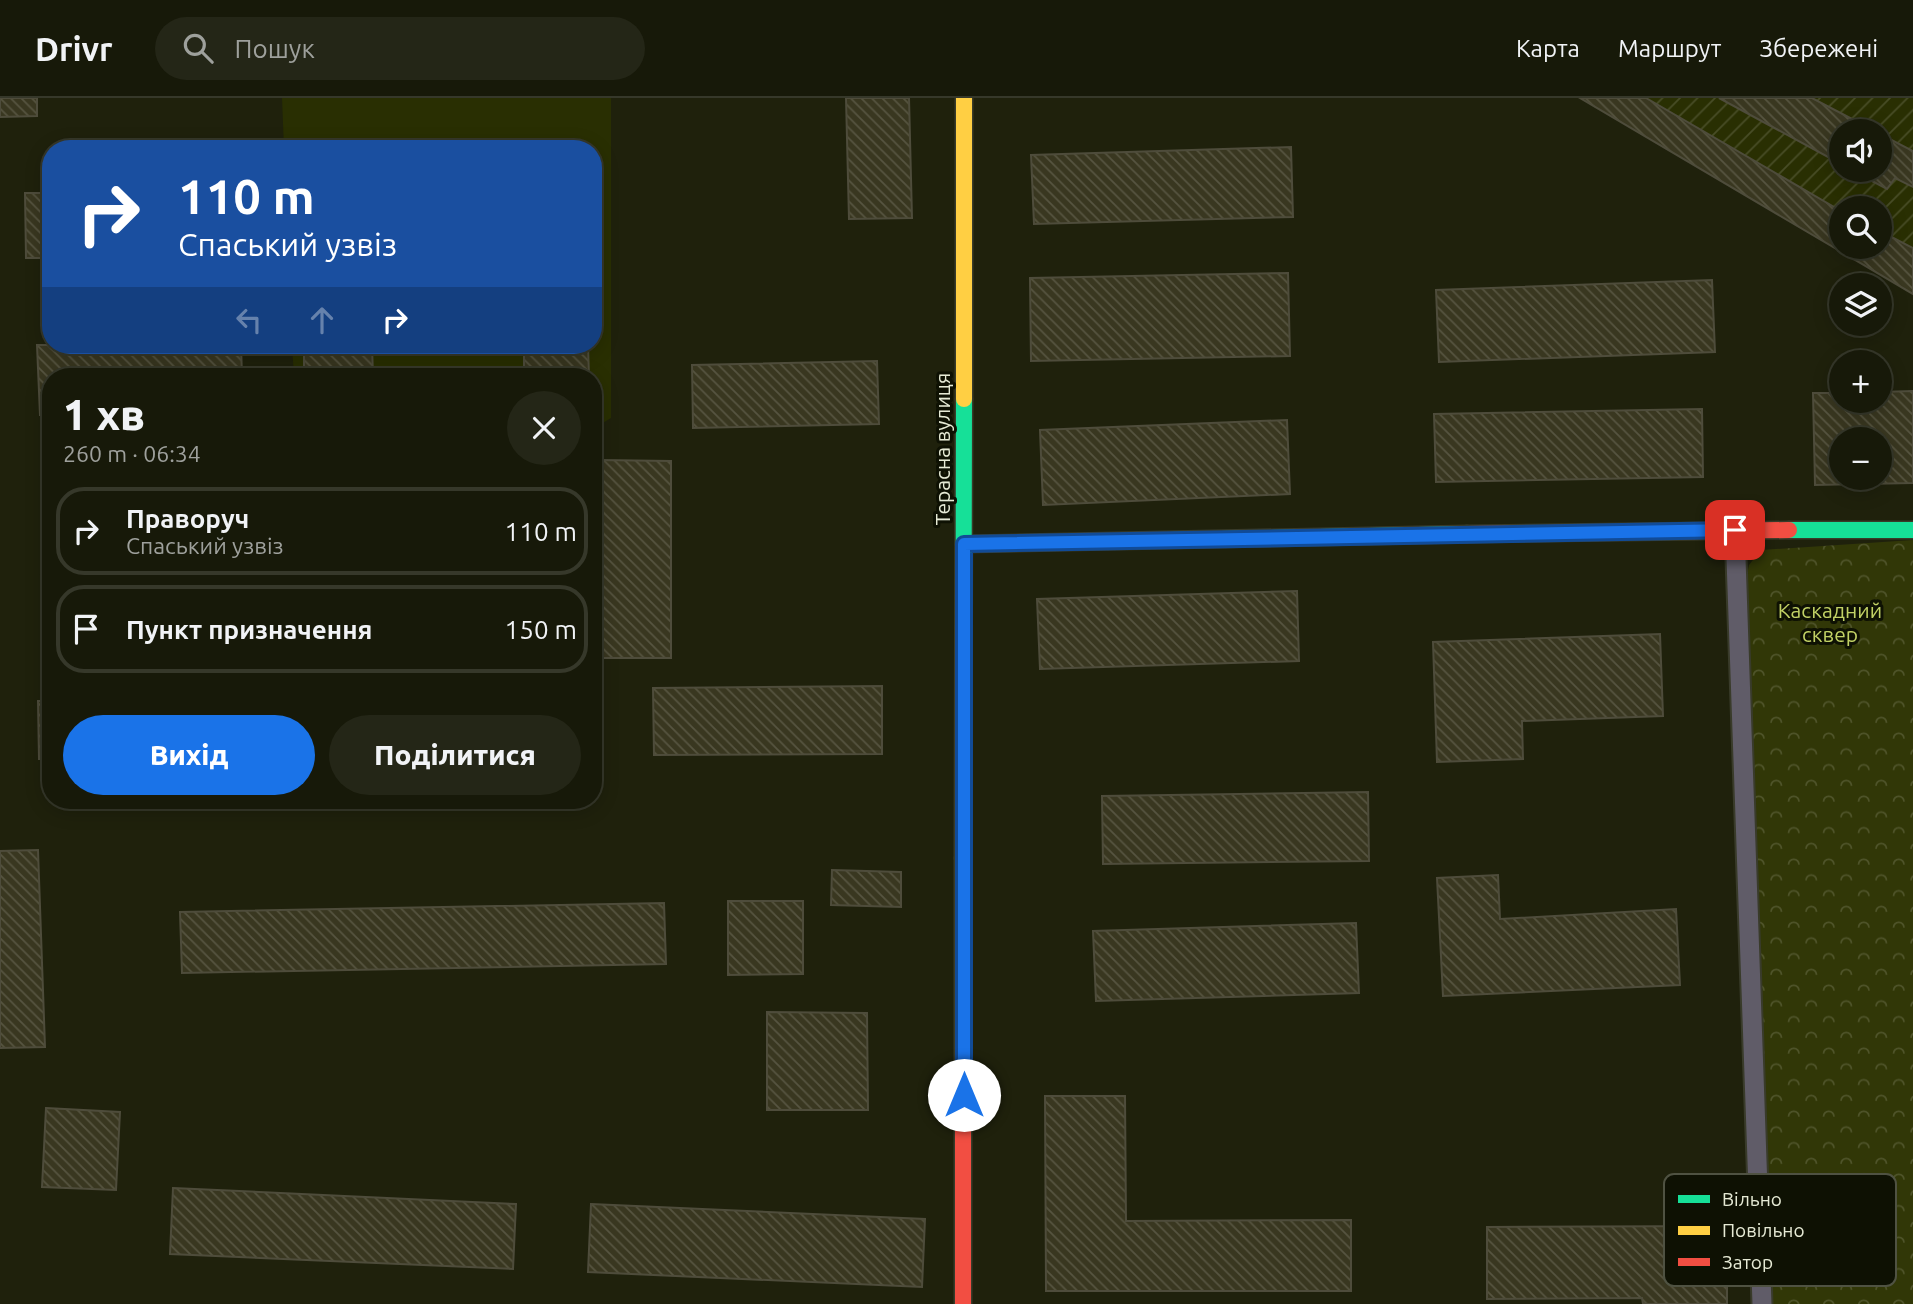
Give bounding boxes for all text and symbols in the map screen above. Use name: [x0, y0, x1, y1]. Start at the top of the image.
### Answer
search box: [155, 17, 645, 80]
icon: search: [179, 29, 217, 67]
text: Drivr: [35, 30, 113, 67]
text: Пошук: [235, 34, 315, 63]
text: Карта: [1516, 35, 1580, 62]
text: Маршрут: [1618, 35, 1721, 62]
text: Збережені: [1759, 35, 1878, 62]
map controls: [1829, 119, 1892, 490]
button: sound: [1829, 119, 1892, 182]
icon: right: [63, 168, 154, 259]
text: 110 m: [178, 168, 315, 223]
button: search: [1829, 196, 1892, 259]
text: Спаський узвіз: [178, 226, 397, 262]
button: layers: [1829, 273, 1892, 336]
icon: left: [230, 301, 268, 339]
icon: ahead: [303, 301, 341, 339]
icon: right: [376, 301, 414, 339]
button: +: [1829, 350, 1892, 413]
street label: Терасна вулиця: [930, 373, 954, 525]
text: 1 хв: [63, 391, 145, 438]
button: close: [507, 391, 581, 465]
button: −: [1829, 427, 1892, 490]
text: 260 m · 06:34: [63, 441, 201, 466]
pin: [1705, 500, 1765, 560]
text: Праворуч: [126, 504, 249, 533]
icon: arrive: [1716, 511, 1754, 549]
icon: right: [67, 512, 105, 550]
text: 110 m: [505, 517, 577, 546]
text: Спаський узвіз: [126, 533, 283, 558]
park label: Каскадний сквер: [1778, 598, 1882, 646]
icon: arrive: [67, 610, 105, 648]
text: Пункт призначення: [126, 615, 372, 644]
text: 150 m: [505, 615, 577, 644]
button: Вихід: [63, 715, 315, 795]
button: Поділитися: [329, 715, 581, 795]
position arrow: [927, 1058, 1001, 1132]
legend: [1664, 1174, 1896, 1286]
text: Вільно: [1722, 1188, 1782, 1210]
text: Повільно: [1722, 1219, 1805, 1241]
text: Затор: [1722, 1251, 1773, 1273]

